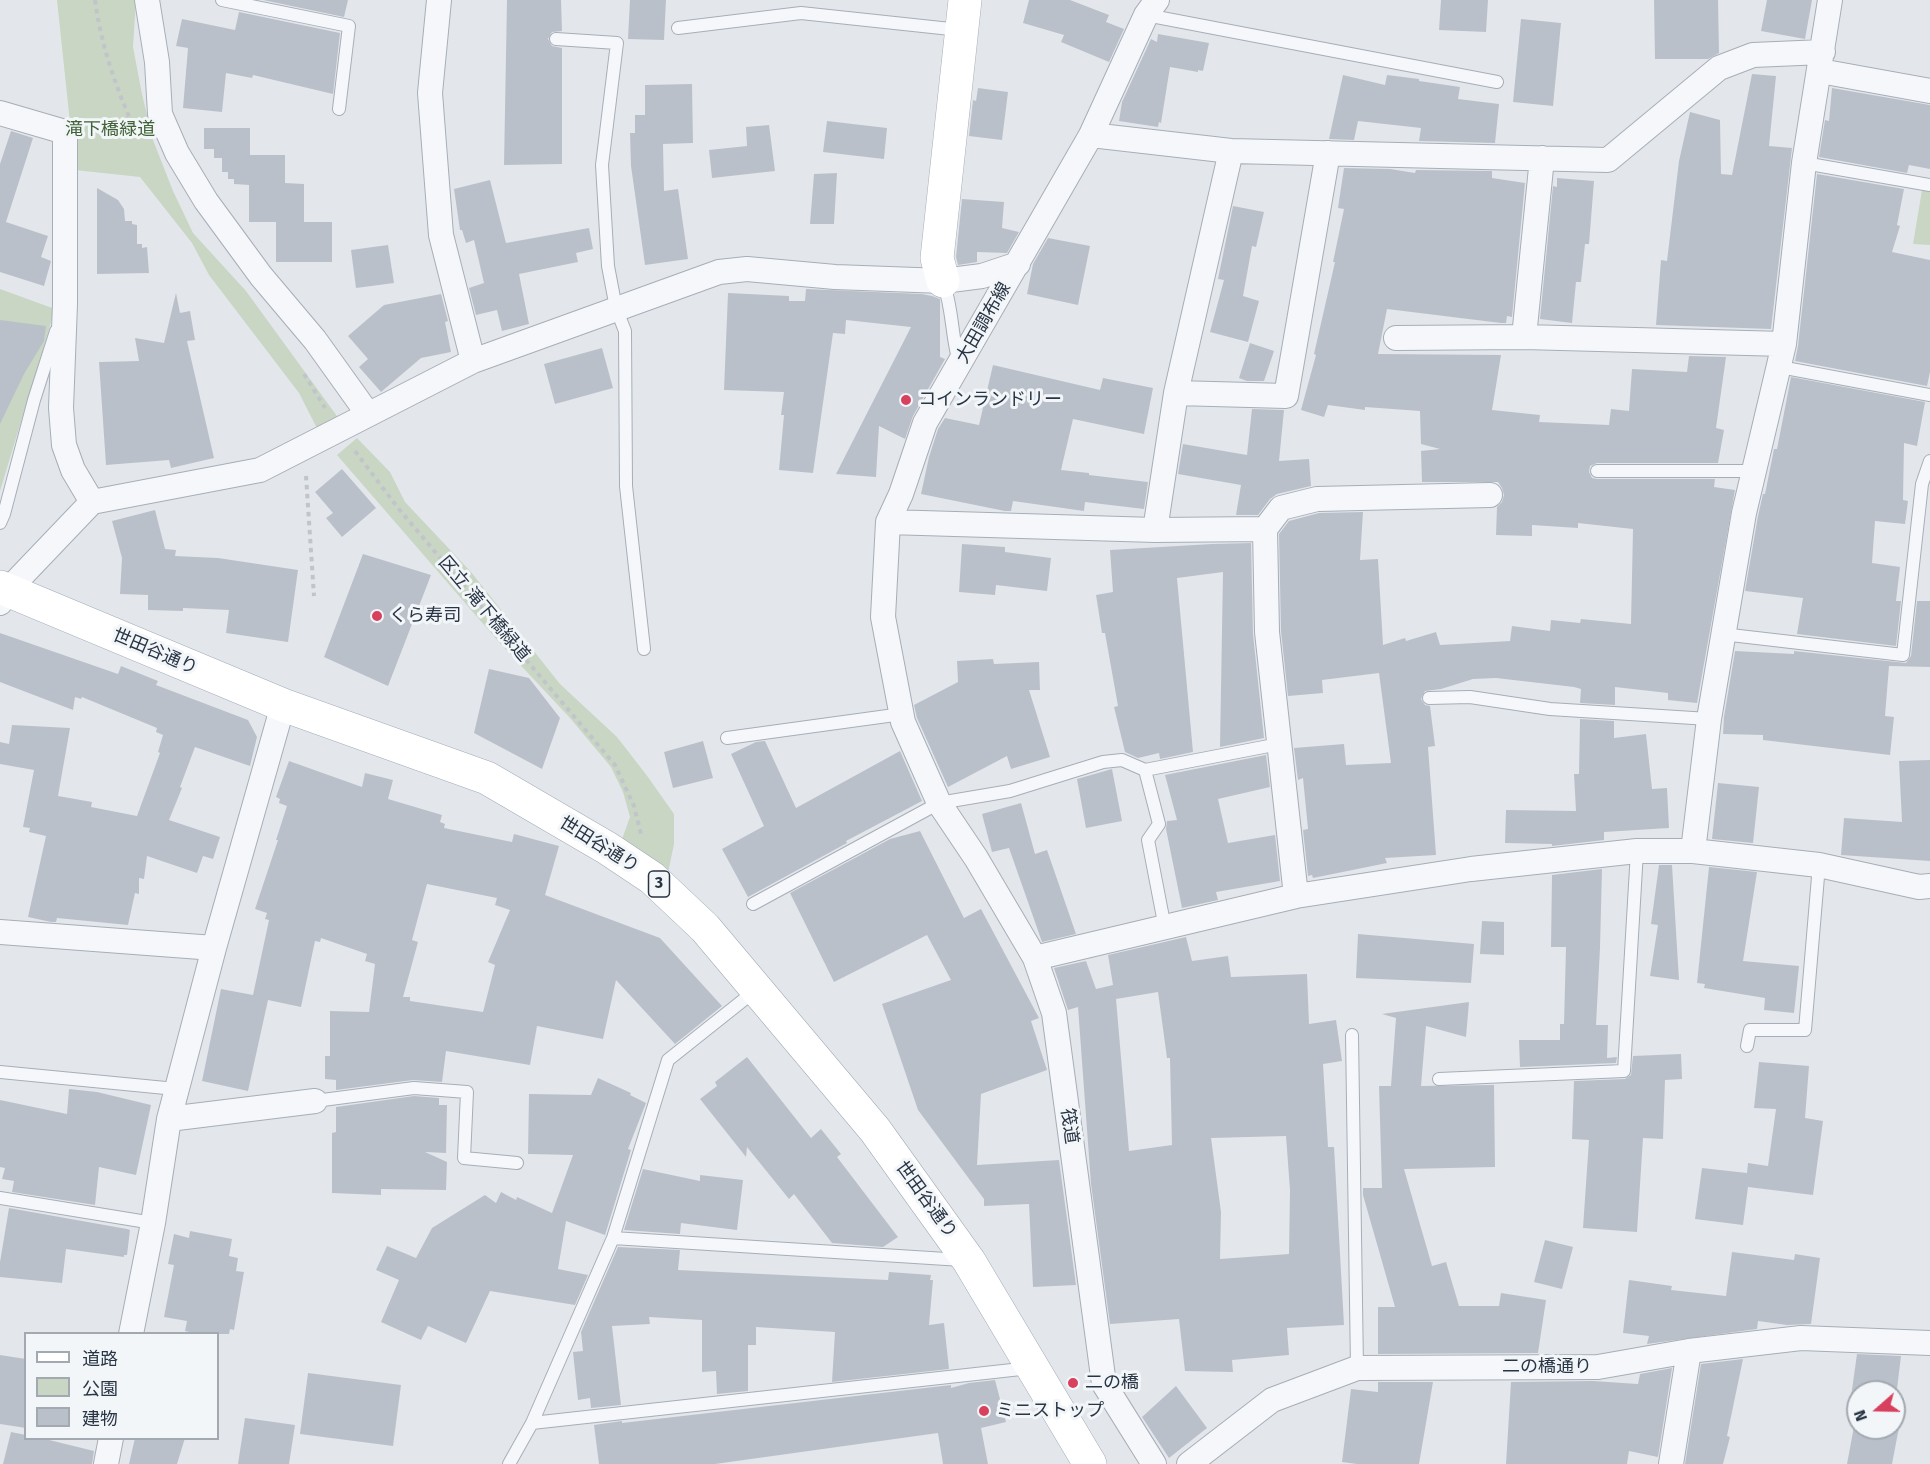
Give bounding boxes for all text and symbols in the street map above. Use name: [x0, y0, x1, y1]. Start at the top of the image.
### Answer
park label: 滝下橋緑道: [65, 119, 155, 141]
street label: 大田調布線: [952, 279, 1016, 367]
place label: コインランドリー: [918, 389, 1062, 411]
marker: コインランドリー: [899, 393, 913, 407]
street label: 区立 滝下橋緑道: [434, 552, 534, 666]
place label: くら寿司: [389, 605, 461, 627]
marker: くら寿司: [370, 609, 384, 623]
street label: 世田谷通り: [109, 624, 201, 680]
street label: 世田谷通り: [555, 812, 643, 878]
road number: 3: [648, 871, 670, 897]
street label: 筏道: [1056, 1107, 1082, 1145]
street label: 世田谷通り: [891, 1157, 961, 1243]
legend: [24, 1332, 219, 1440]
text: 道路: [82, 1348, 118, 1370]
street label: 二の橋通り: [1502, 1356, 1592, 1378]
place label: 二の橋: [1085, 1372, 1139, 1394]
marker: 二の橋: [1066, 1376, 1080, 1390]
text: 公園: [82, 1378, 118, 1400]
north arrow: [1846, 1380, 1906, 1440]
place label: ミニストップ: [996, 1400, 1104, 1422]
marker: ミニストップ: [977, 1404, 991, 1418]
text: N: [1850, 1407, 1871, 1424]
text: 建物: [82, 1408, 118, 1430]

